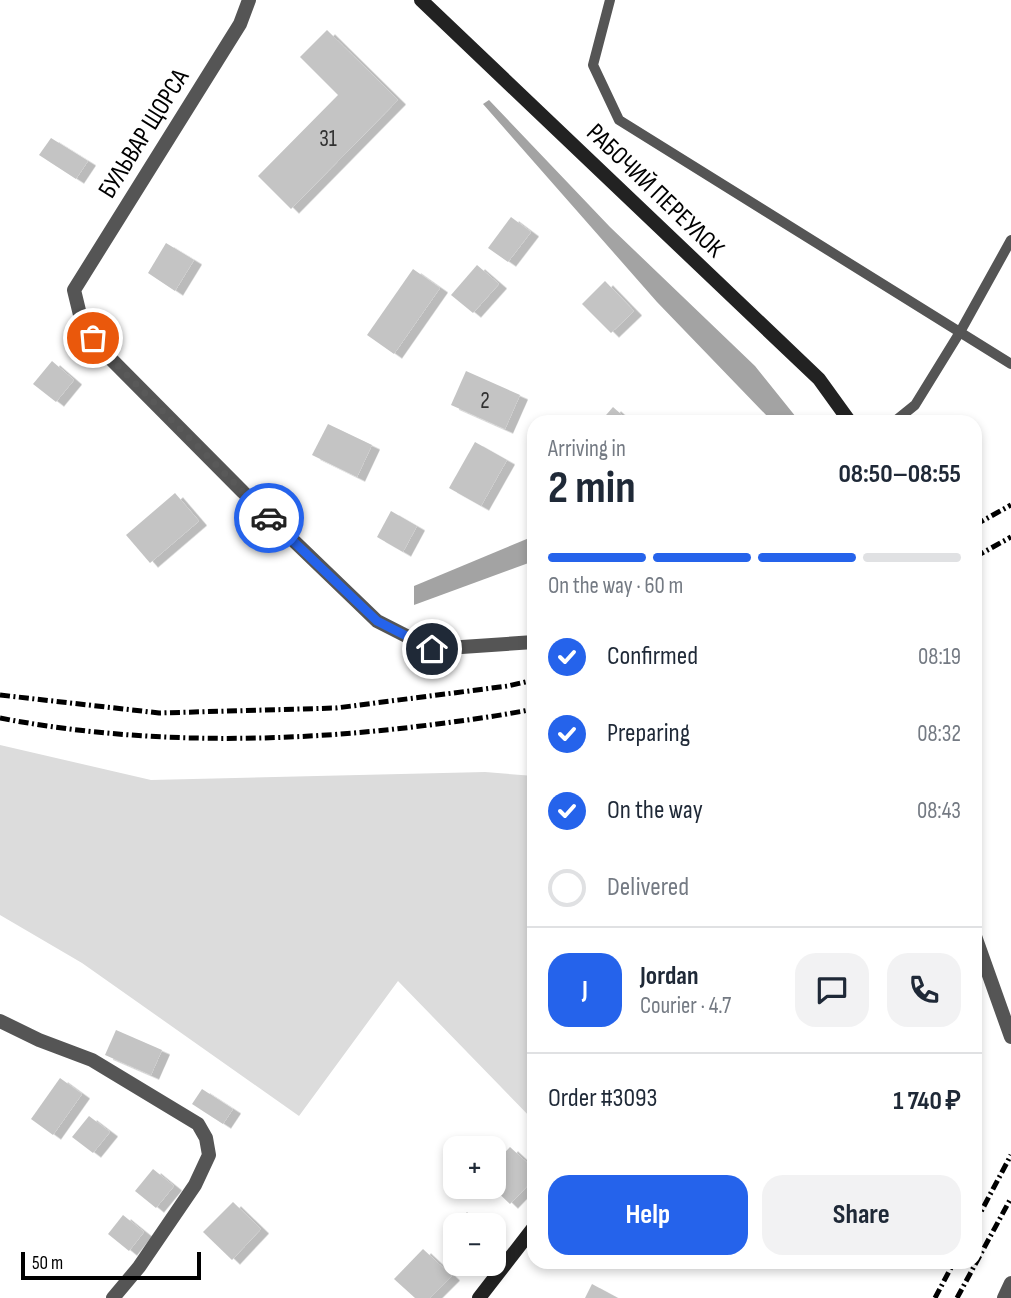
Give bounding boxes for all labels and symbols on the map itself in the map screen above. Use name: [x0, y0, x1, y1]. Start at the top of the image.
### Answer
street label: БУЛЬВАР ЩОРСА: [92, 63, 197, 204]
street label: РАБОЧИЙ ПЕРЕУЛОК: [580, 118, 730, 265]
house number: 31: [319, 125, 337, 153]
pin: [63, 308, 123, 368]
house number: 2: [480, 387, 490, 415]
courier: [234, 483, 304, 553]
pin: [402, 619, 462, 679]
scale bar: [21, 1249, 201, 1281]

